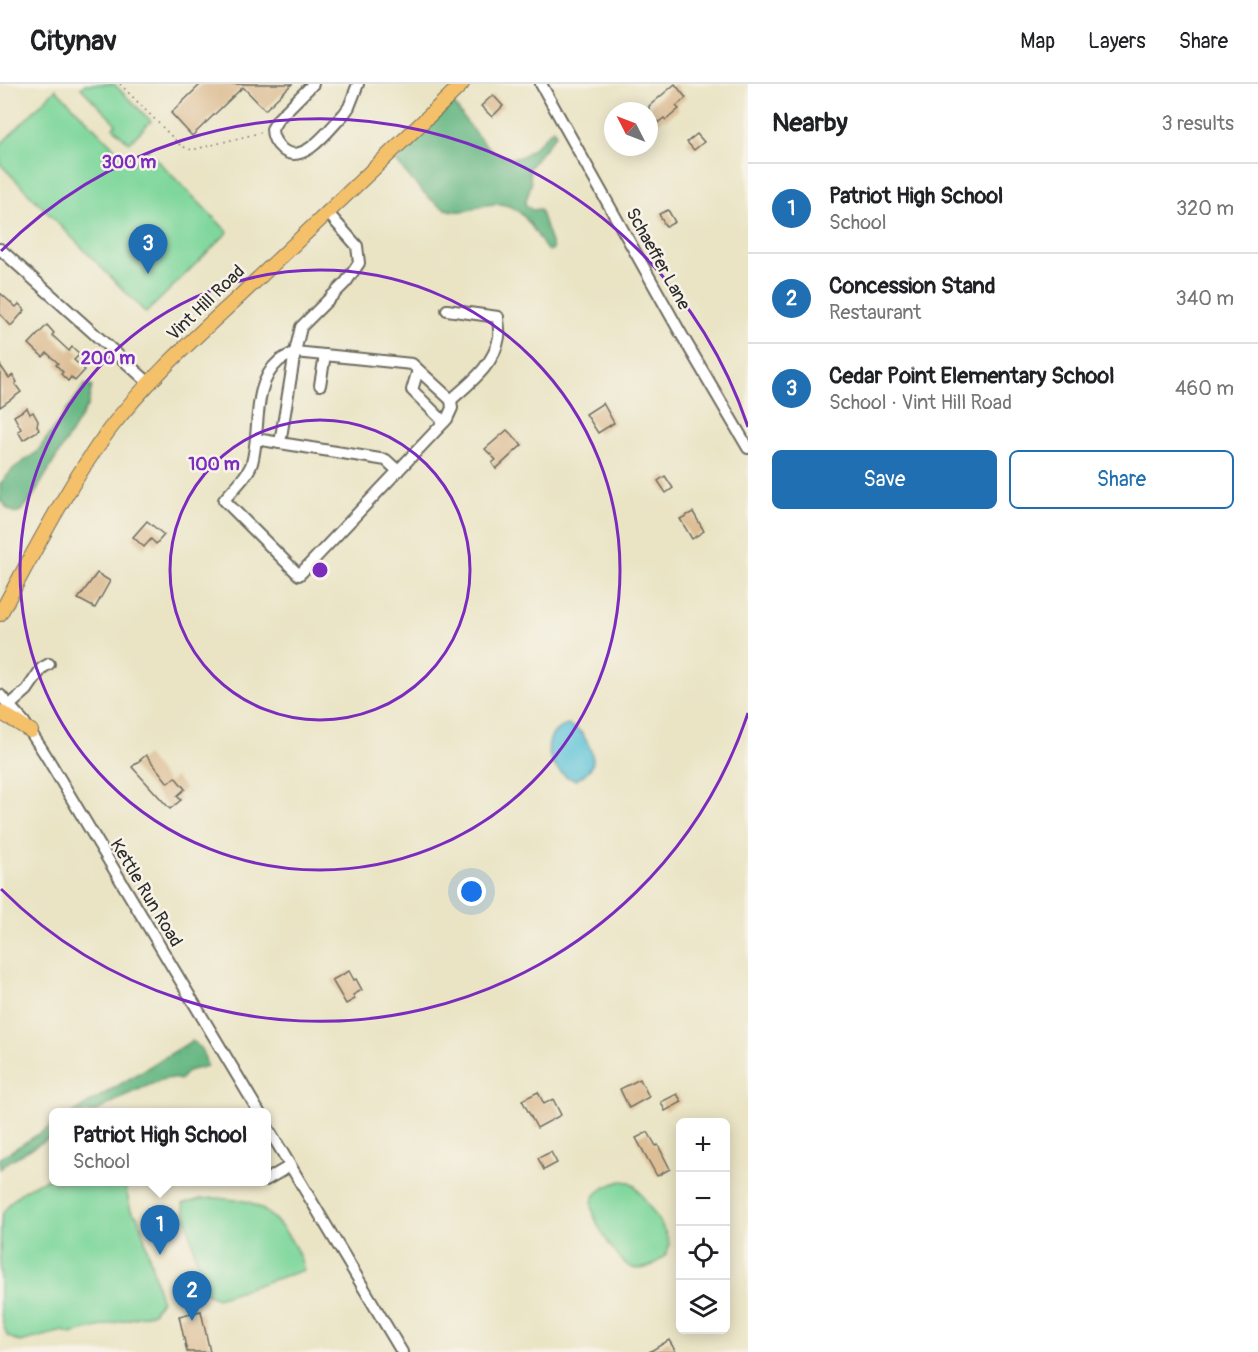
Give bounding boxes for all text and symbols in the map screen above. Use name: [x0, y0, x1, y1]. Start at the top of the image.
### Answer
text: Citynav: [30, 24, 117, 59]
text: Map: [1020, 28, 1055, 55]
text: Layers: [1088, 28, 1146, 55]
text: Share: [1179, 28, 1228, 55]
north arrow: [604, 102, 658, 156]
text: Nearby: [772, 107, 848, 139]
text: 3 results: [1162, 111, 1234, 136]
text: 300 m: [102, 151, 156, 174]
text: Patriot High School: [829, 182, 1003, 210]
text: 1: [788, 196, 795, 221]
text: 320 m: [1176, 196, 1234, 221]
street label: Schaeffer Lane: [620, 204, 696, 314]
text: School: [829, 210, 886, 235]
pin: 3: [128, 224, 168, 274]
street label: Vint Hill Road: [162, 260, 250, 346]
text: Concession Stand: [829, 272, 996, 300]
text: 2: [786, 286, 797, 311]
text: 340 m: [1175, 286, 1234, 311]
text: Restaurant: [829, 300, 921, 325]
text: 200 m: [81, 347, 135, 370]
text: Cedar Point Elementary School: [829, 362, 1114, 390]
text: 3: [786, 376, 797, 401]
text: 460 m: [1175, 376, 1234, 401]
text: School · Vint Hill Road: [829, 390, 1012, 415]
button: Save: [772, 450, 997, 509]
button: Share: [1009, 450, 1234, 509]
text: 100 m: [188, 453, 240, 476]
centre of rings: [310, 560, 330, 580]
street label: Kettle Run Road: [105, 835, 187, 951]
your location: [457, 877, 486, 906]
popup: [49, 1108, 271, 1186]
map controls: [676, 1118, 730, 1334]
button: +: [676, 1118, 730, 1172]
text: Patriot High School: [73, 1121, 247, 1149]
text: School: [73, 1149, 130, 1174]
button: −: [676, 1172, 730, 1226]
pin: 1: [140, 1206, 180, 1255]
button: locate: [676, 1226, 730, 1280]
pin: 2: [172, 1272, 212, 1321]
button: layers: [676, 1280, 730, 1334]

